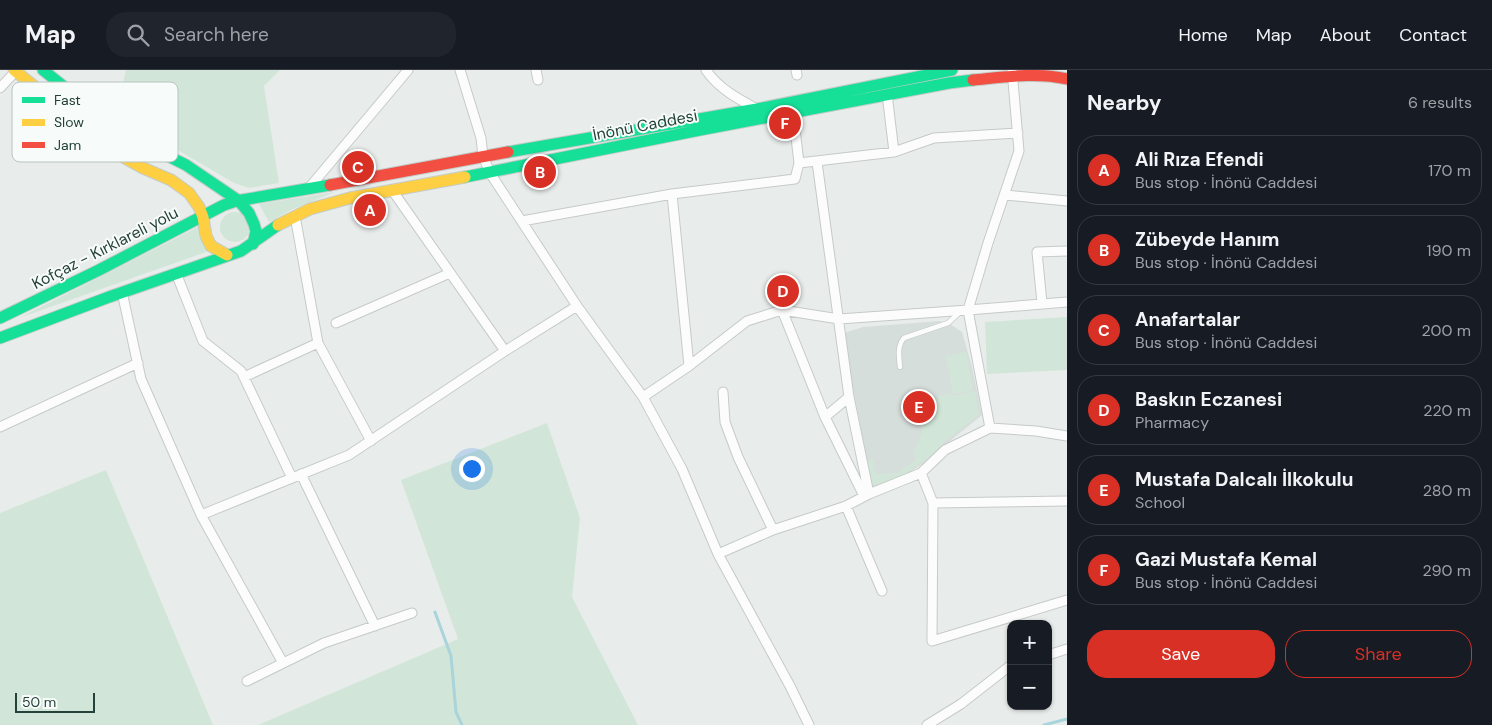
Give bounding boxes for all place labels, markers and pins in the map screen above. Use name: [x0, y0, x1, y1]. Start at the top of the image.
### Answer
pin: F: [769, 104, 801, 142]
pin: C: [342, 148, 374, 186]
pin: B: [524, 153, 556, 191]
pin: A: [354, 191, 386, 229]
pin: D: [767, 272, 799, 310]
pin: E: [903, 388, 935, 426]

